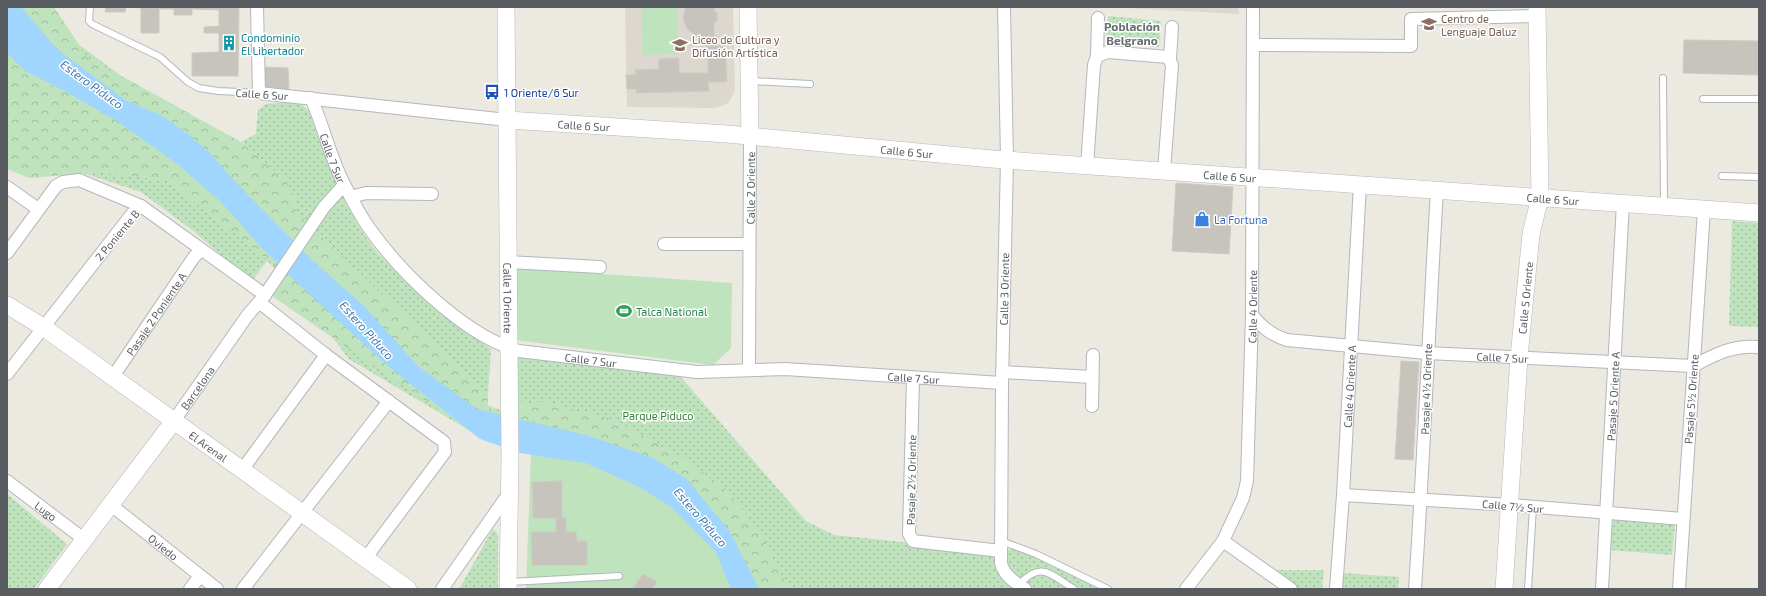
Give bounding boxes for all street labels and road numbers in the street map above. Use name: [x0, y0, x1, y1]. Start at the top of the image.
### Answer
street label: Calle 6 Sur: [235, 86, 289, 102]
street label: Calle 6 Sur: [557, 117, 611, 133]
street label: Calle 7 Sur: [318, 131, 349, 186]
street label: Calle 6 Sur: [880, 142, 934, 160]
street label: Calle 2 Oriente: [743, 151, 756, 224]
street label: Calle 6 Sur: [1203, 167, 1257, 184]
street label: Calle 6 Sur: [1526, 190, 1580, 207]
street label: 2 Poniente B: [92, 207, 142, 263]
street label: Calle 3 Oriente: [997, 252, 1011, 325]
street label: Calle 5 Oriente: [1515, 261, 1535, 335]
street label: Calle 1 Oriente: [502, 262, 515, 334]
street label: Pasaje 2 Poniente A: [123, 269, 189, 357]
street label: Calle 4 Oriente: [1245, 270, 1259, 343]
street label: Pasaje 4½ Oriente: [1418, 343, 1435, 435]
street label: Calle 4 Oriente A: [1340, 345, 1358, 428]
street label: Calle 7 Sur: [1476, 349, 1530, 364]
street label: Calle 7 Sur: [564, 350, 618, 369]
street label: Pasaje 5 Oriente A: [1604, 351, 1621, 441]
street label: Pasaje 5½ Oriente: [1681, 353, 1702, 445]
street label: Barcelona: [177, 363, 217, 412]
street label: Calle 7 Sur: [887, 369, 941, 386]
street label: El Arenal: [187, 428, 231, 464]
street label: Pasaje 2½ Oriente: [904, 435, 919, 525]
street label: Calle 7½ Sur: [1482, 497, 1545, 515]
street label: Lugo: [32, 498, 60, 523]
street label: Oviedo: [146, 531, 181, 562]

